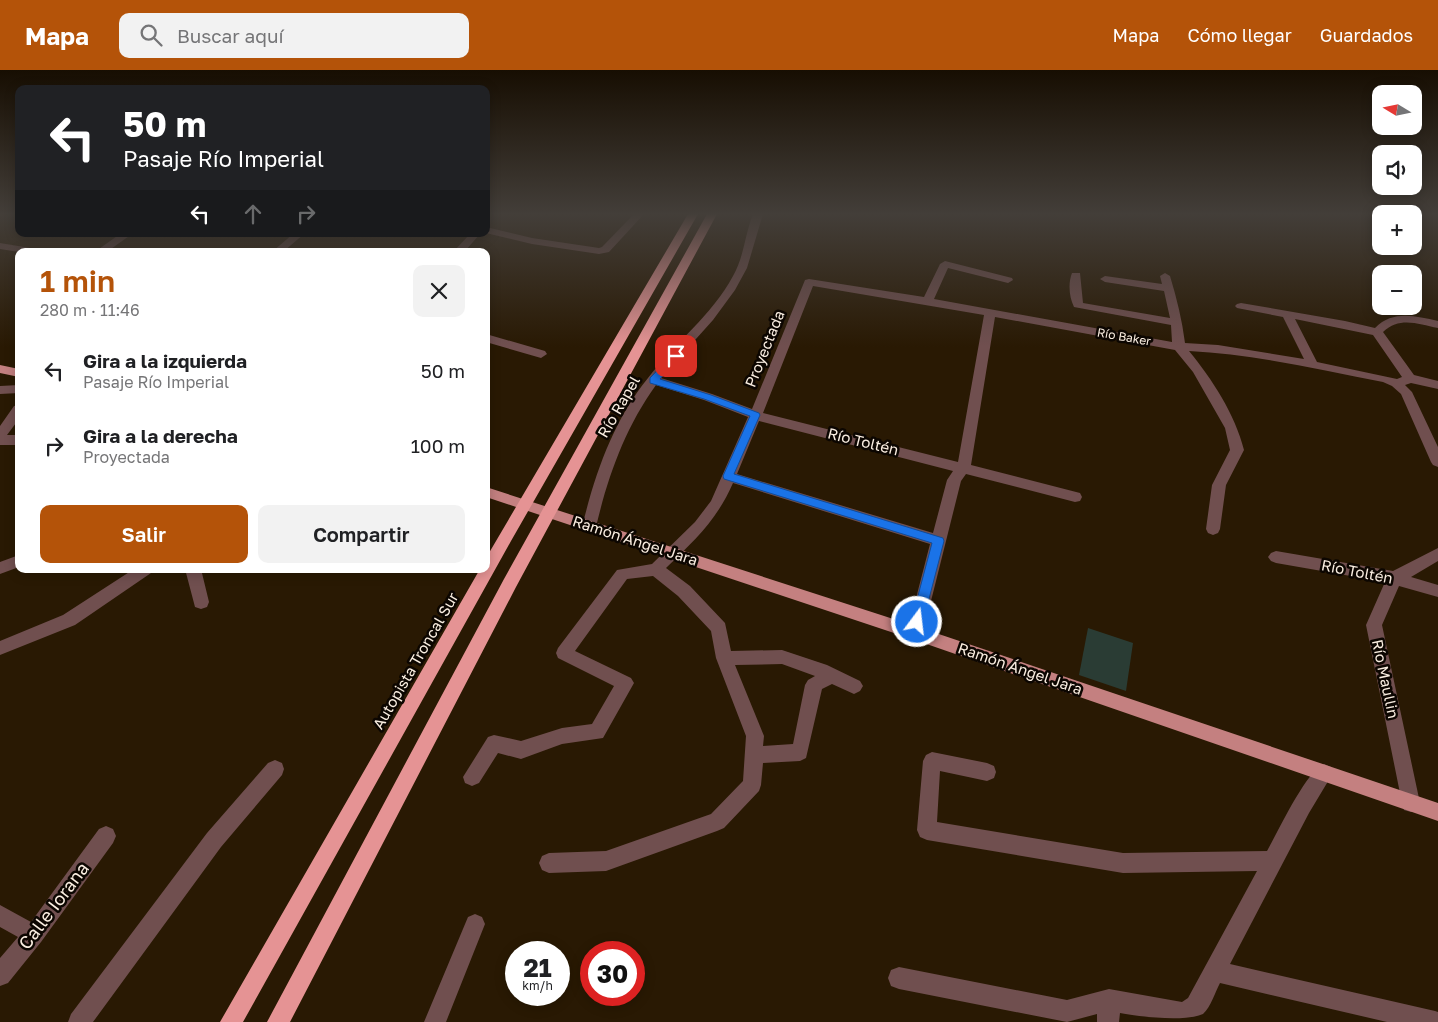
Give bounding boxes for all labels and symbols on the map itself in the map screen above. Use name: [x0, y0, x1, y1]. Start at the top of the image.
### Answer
north arrow: [1372, 85, 1422, 135]
street label: Proyectada: [740, 308, 788, 390]
street label: Río Baker: [1096, 324, 1153, 349]
pin: [655, 335, 697, 377]
street label: Río Rapel: [593, 372, 643, 441]
street label: Río Toltén: [826, 424, 901, 459]
street label: Ramón Ángel Jara: [570, 511, 700, 569]
street label: Río Toltén: [1320, 555, 1394, 587]
street label: Autopista Troncal Sur: [369, 589, 462, 732]
position arrow: [890, 595, 942, 647]
street label: Ramón Ángel Jara: [956, 638, 1085, 698]
street label: Río Maullin: [1369, 638, 1403, 720]
street label: Calle Iorana: [13, 857, 93, 953]
speed limit sign: 30: [580, 941, 645, 1006]

